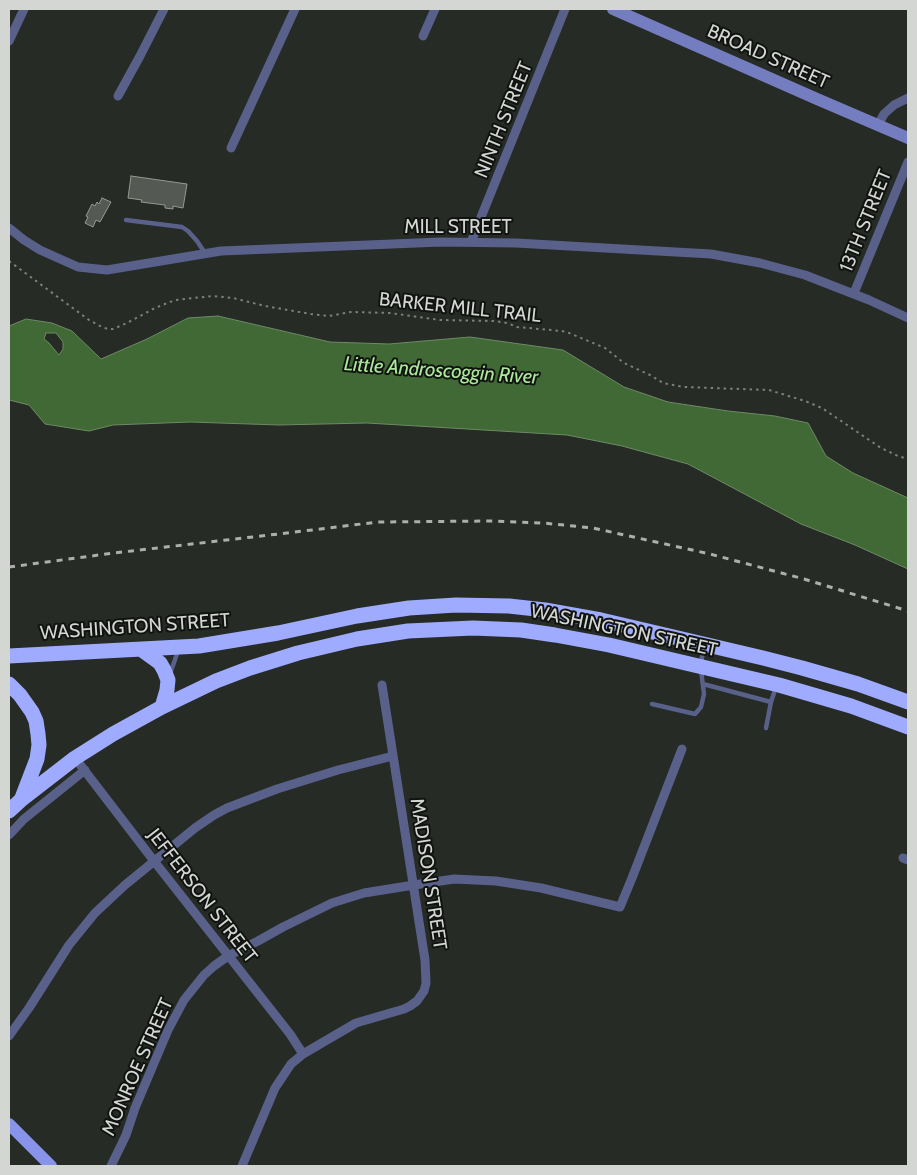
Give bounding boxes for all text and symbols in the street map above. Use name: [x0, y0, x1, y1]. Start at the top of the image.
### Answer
street label: BROAD STREET: [704, 20, 832, 94]
street label: NINTH STREET: [470, 59, 538, 181]
street label: 13TH STREET: [835, 167, 897, 275]
street label: MILL STREET: [404, 216, 512, 238]
street label: BARKER MILL TRAIL: [378, 288, 542, 328]
water label: Little Androscoggin River: [343, 352, 539, 390]
street label: WASHINGTON STREET: [529, 600, 719, 662]
street label: WASHINGTON STREET: [39, 609, 231, 645]
street label: MADISON STREET: [405, 797, 451, 951]
street label: JEFFERSON STREET: [142, 824, 262, 968]
street label: MONROE STREET: [97, 995, 179, 1139]

